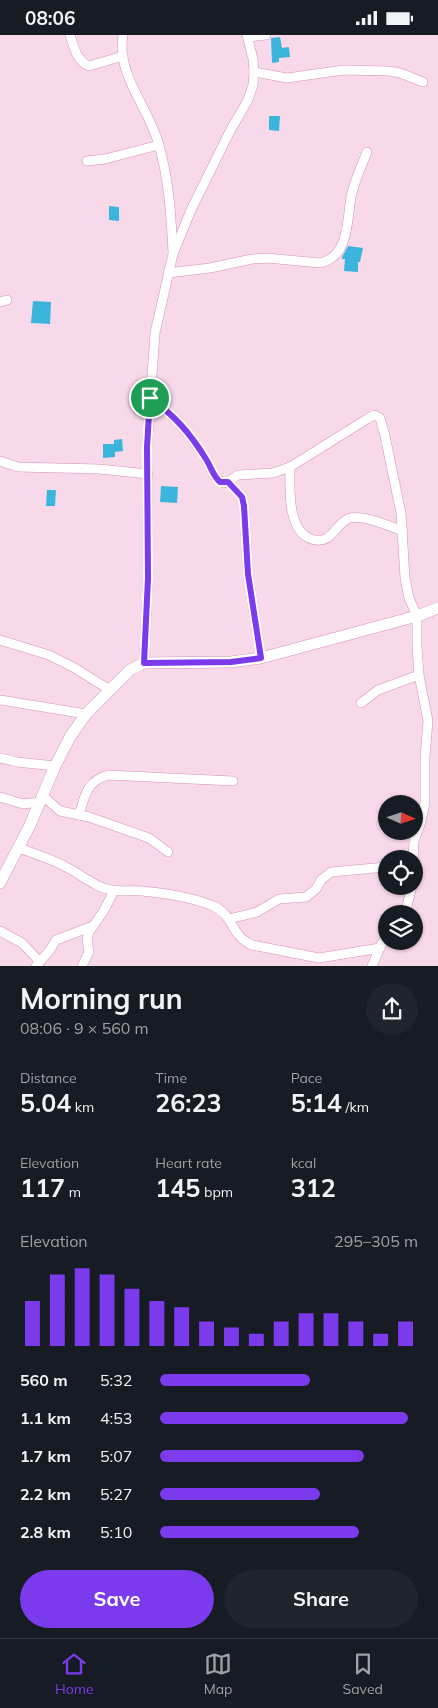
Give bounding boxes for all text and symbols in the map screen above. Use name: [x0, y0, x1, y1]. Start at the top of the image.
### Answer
text: 08:06: [25, 6, 75, 30]
pin: [129, 377, 171, 419]
icon: arrive: [136, 384, 164, 412]
north arrow: [378, 795, 422, 840]
map controls: [378, 795, 423, 950]
button: locate: [378, 850, 423, 895]
button: layers: [378, 905, 423, 950]
text: Morning run: [20, 981, 183, 1016]
button: share: [366, 983, 418, 1035]
text: 08:06 · 9 × 560 m: [20, 1018, 149, 1038]
text: Distance: [20, 1069, 77, 1087]
text: Time: [155, 1069, 187, 1087]
text: Pace: [291, 1069, 322, 1087]
text: 5.04: [20, 1087, 71, 1118]
text: 26:23: [155, 1087, 222, 1118]
text: 5:14: [291, 1087, 342, 1118]
text: km: [71, 1098, 94, 1116]
text: /km: [342, 1098, 369, 1116]
text: Elevation: [20, 1154, 79, 1172]
text: Heart rate: [155, 1154, 222, 1172]
text: kcal: [291, 1154, 316, 1172]
text: 117: [20, 1172, 65, 1203]
text: 145: [155, 1172, 200, 1203]
text: 312: [291, 1172, 336, 1203]
text: m: [65, 1183, 81, 1201]
text: bpm: [200, 1183, 233, 1201]
text: Elevation: [20, 1231, 88, 1251]
text: 295–305 m: [334, 1231, 418, 1251]
text: 560 m: [20, 1370, 68, 1390]
text: 5:32: [100, 1370, 132, 1390]
text: 1.1 km: [20, 1408, 71, 1428]
text: 4:53: [100, 1408, 132, 1428]
text: 1.7 km: [20, 1446, 71, 1466]
text: 5:07: [100, 1446, 132, 1466]
text: 2.2 km: [20, 1484, 71, 1504]
text: 5:27: [100, 1484, 132, 1504]
text: 2.8 km: [20, 1522, 71, 1542]
text: 5:10: [100, 1522, 132, 1542]
button: Save: [20, 1570, 214, 1628]
button: Share: [224, 1570, 418, 1628]
tab: Home: [55, 1650, 94, 1698]
tab: Map: [204, 1650, 233, 1698]
tab: Saved: [343, 1650, 383, 1698]

